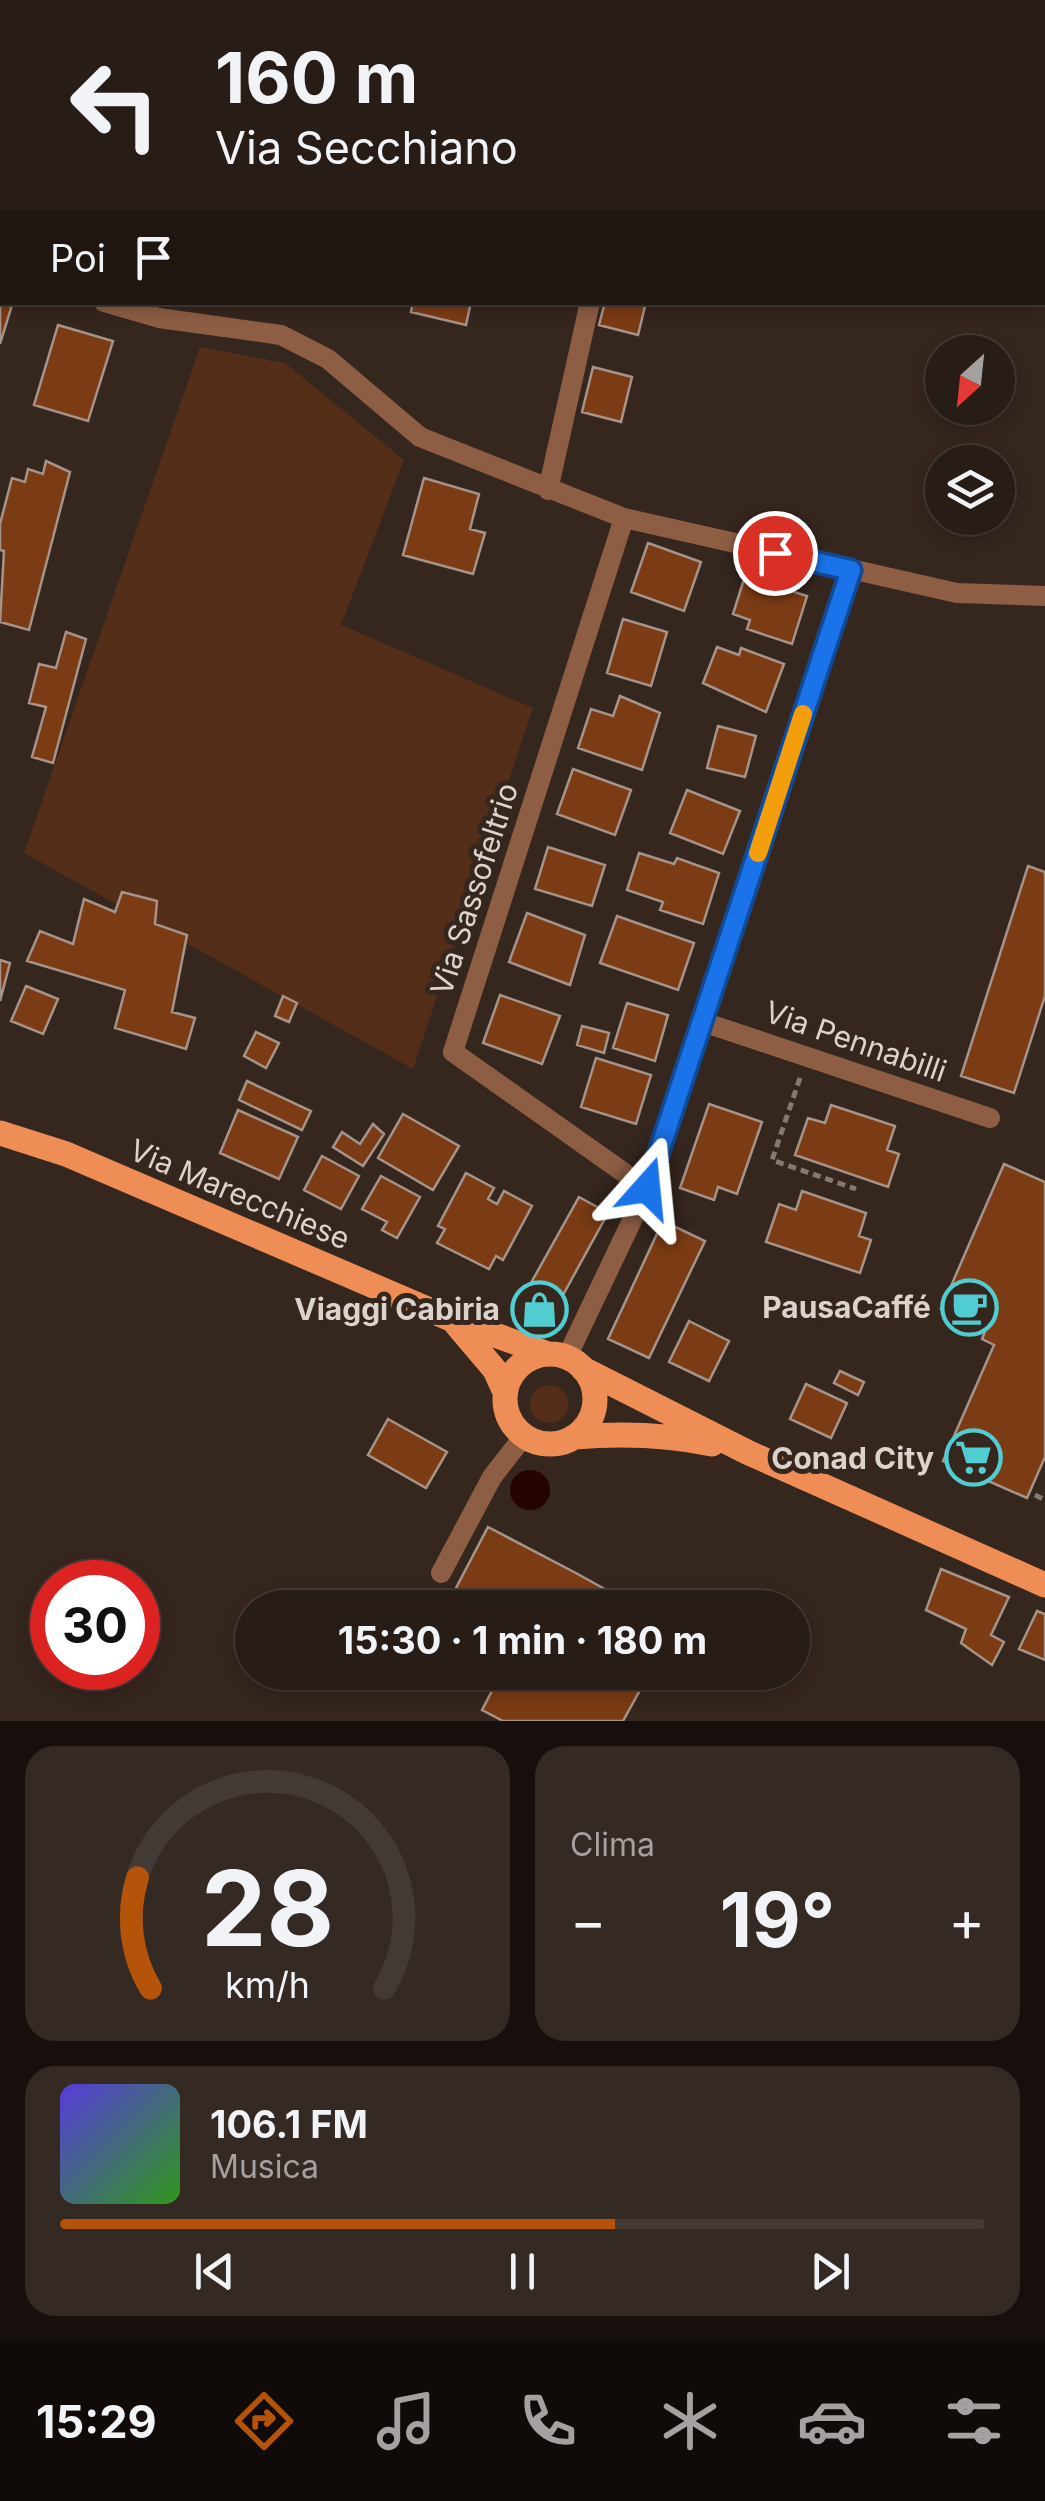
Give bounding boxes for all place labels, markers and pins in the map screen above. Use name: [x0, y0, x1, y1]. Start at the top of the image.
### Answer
pin: [733, 511, 818, 596]
cafe icon: PausaCaffé: [940, 1277, 1000, 1337]
shop icon: Viaggi Cabiria: [509, 1279, 569, 1339]
place label: PausaCaffé: [762, 1289, 931, 1325]
place label: Viaggi Cabiria: [294, 1291, 500, 1327]
supermarket icon: Conad City: [943, 1428, 1003, 1488]
place label: Conad City: [771, 1440, 934, 1476]

